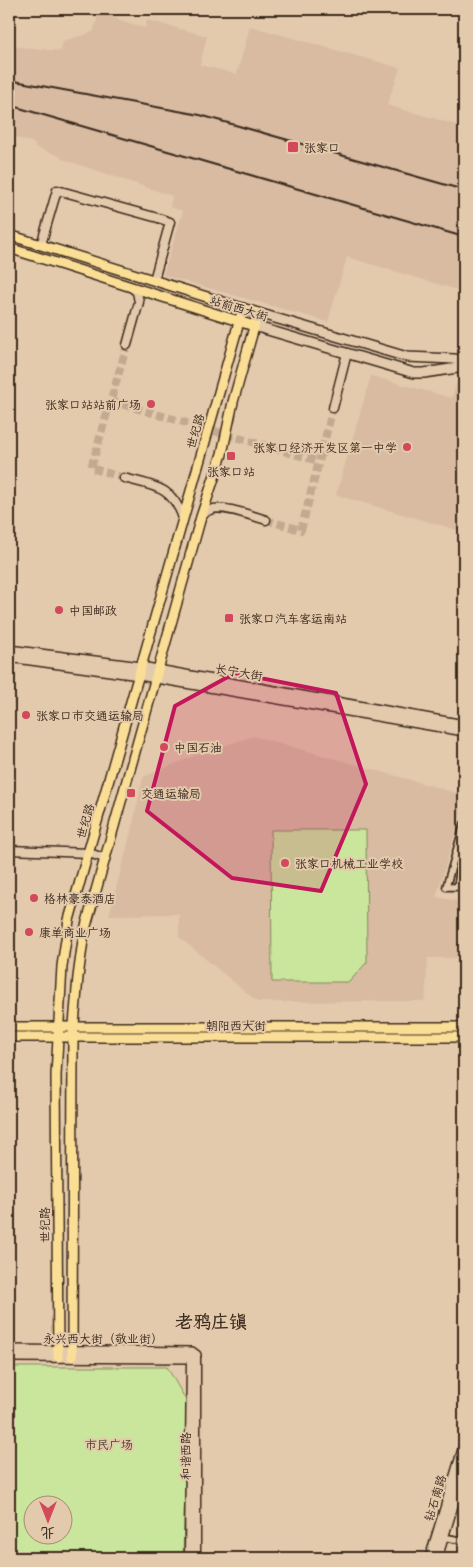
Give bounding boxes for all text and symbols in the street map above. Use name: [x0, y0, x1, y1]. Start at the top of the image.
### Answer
marker: 张家口: [286, 140, 300, 154]
place label: 张家口: [304, 140, 340, 155]
street label: 站前西大街: [208, 292, 270, 324]
place label: 张家口站站前广场: [45, 397, 141, 412]
marker: 张家口站站前广场: [145, 398, 157, 410]
street label: 世纪路: [183, 412, 207, 450]
place label: 张家口经济开发区第一中学: [253, 440, 397, 455]
marker: 张家口经济开发区第一中学: [401, 441, 413, 453]
marker: 张家口站: [225, 450, 237, 462]
place label: 张家口站: [207, 464, 255, 479]
place label: 中国邮政: [69, 603, 117, 618]
marker: 中国邮政: [53, 604, 65, 616]
place label: 张家口汽车客运南站: [239, 611, 347, 626]
marker: 张家口汽车客运南站: [223, 612, 235, 624]
street label: 长宁大街: [214, 660, 264, 684]
place label: 张家口市交通运输局: [36, 708, 144, 723]
marker: 张家口市交通运输局: [20, 709, 32, 721]
place label: 中国石油: [174, 740, 222, 755]
marker: 中国石油: [158, 741, 170, 753]
place label: 交通运输局: [141, 786, 201, 801]
marker: 交通运输局: [125, 787, 137, 799]
street label: 世纪路: [73, 802, 97, 840]
place label: 张家口机械工业学校: [295, 856, 403, 871]
marker: 张家口机械工业学校: [279, 857, 291, 869]
place label: 格林豪泰酒店: [44, 891, 116, 906]
marker: 格林豪泰酒店: [28, 892, 40, 904]
place label: 康单商业广场: [39, 925, 111, 940]
marker: 康单商业广场: [23, 926, 35, 938]
street label: 朝阳西大街: [206, 1018, 266, 1033]
street label: 世纪路: [37, 1207, 52, 1243]
district label: 老鸦庄镇: [175, 1310, 247, 1333]
street label: 永兴西大街（敬业街）: [43, 1331, 163, 1346]
street label: 和谐西路: [178, 1432, 193, 1480]
park label: 市民广场: [85, 1437, 133, 1452]
street label: 钻石南路: [421, 1473, 449, 1523]
north arrow: [22, 1494, 72, 1544]
text: 北: [41, 1524, 55, 1542]

